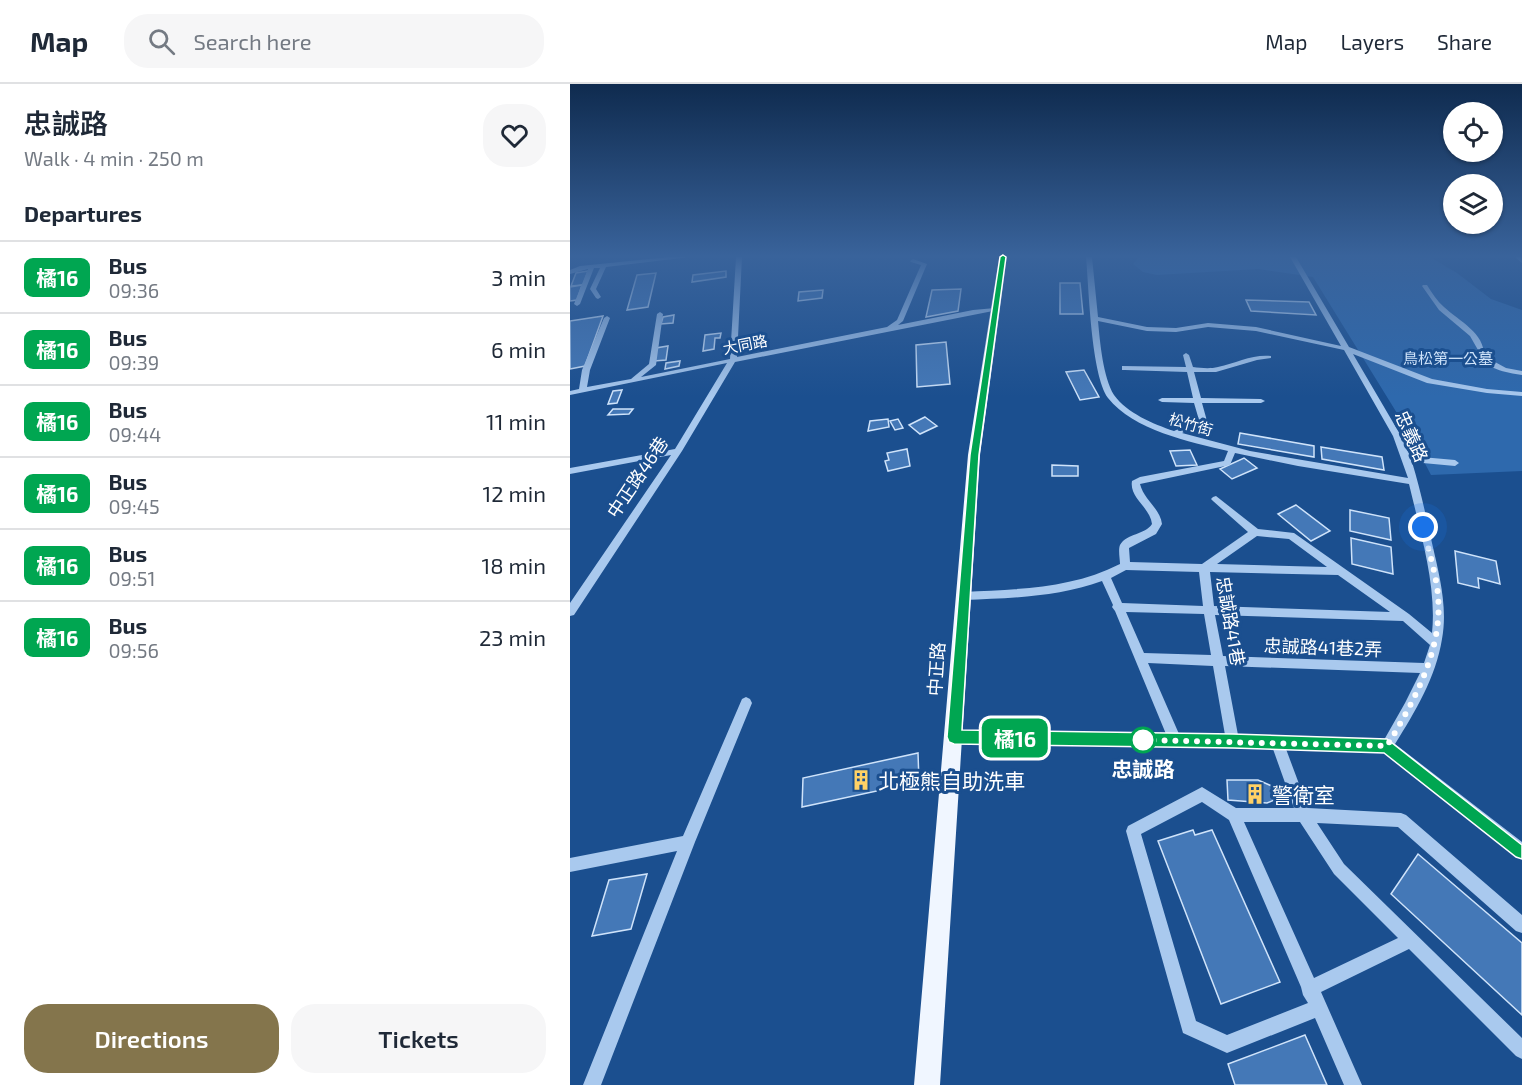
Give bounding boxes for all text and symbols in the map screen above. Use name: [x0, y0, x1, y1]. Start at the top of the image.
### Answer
search box: [124, 14, 544, 68]
text: Map: [30, 24, 88, 58]
icon: search: [145, 25, 178, 58]
text: Search here: [193, 28, 312, 54]
text: Map: [1265, 29, 1307, 54]
text: Layers: [1340, 29, 1404, 54]
text: Share: [1437, 29, 1492, 54]
map controls: [1443, 102, 1503, 234]
button: locate: [1443, 102, 1503, 162]
button: heart: [483, 104, 546, 167]
text: 忠誠路: [24, 106, 108, 140]
text: Walk · 4 min · 250 m: [24, 146, 204, 170]
button: layers: [1443, 174, 1503, 234]
text: Departures: [24, 200, 142, 226]
text: Bus: [108, 252, 147, 278]
text: 3 min: [491, 264, 546, 290]
text: 橘16: [36, 265, 78, 290]
text: 09:36: [108, 278, 159, 302]
text: Bus: [108, 324, 147, 350]
street label: 大同路: [721, 331, 769, 357]
text: 6 min: [491, 336, 546, 362]
text: 橘16: [36, 337, 78, 362]
park label: 鳥松第一公墓: [1403, 349, 1493, 367]
text: 09:39: [108, 350, 159, 374]
text: Bus: [108, 396, 147, 422]
street label: 忠義路: [1391, 407, 1433, 465]
text: 11 min: [486, 408, 546, 434]
text: 橘16: [36, 409, 78, 434]
street label: 松竹街: [1167, 409, 1215, 439]
text: 09:44: [108, 422, 161, 446]
street label: 中正路46巷: [602, 432, 672, 522]
text: Bus: [108, 468, 147, 494]
text: 12 min: [482, 480, 546, 506]
text: 橘16: [36, 481, 78, 506]
text: 09:45: [108, 494, 160, 518]
your location: [1408, 512, 1438, 542]
text: Bus: [108, 540, 147, 566]
text: 18 min: [481, 552, 546, 578]
text: 橘16: [36, 553, 78, 578]
text: 09:51: [108, 566, 155, 590]
street label: 忠誠路41巷: [1212, 575, 1250, 667]
text: Bus: [108, 612, 147, 638]
text: 23 min: [479, 624, 546, 650]
text: 橘16: [36, 625, 78, 650]
street label: 忠誠路41巷2弄: [1263, 634, 1383, 660]
text: 09:56: [108, 638, 159, 662]
street label: 中正路: [923, 641, 949, 697]
line badge: 橘16: [980, 718, 1050, 758]
text: 橘16: [994, 726, 1036, 751]
marker: 忠誠路: [1130, 727, 1156, 753]
place label: 忠誠路: [1112, 756, 1175, 781]
building icon: 北極熊自助洗車: [849, 768, 873, 792]
place label: 北極熊自助洗車: [878, 768, 1025, 793]
building icon: 警衛室: [1243, 782, 1267, 806]
place label: 警衛室: [1272, 782, 1335, 807]
button: Directions: [24, 1004, 279, 1073]
button: Tickets: [291, 1004, 546, 1073]

